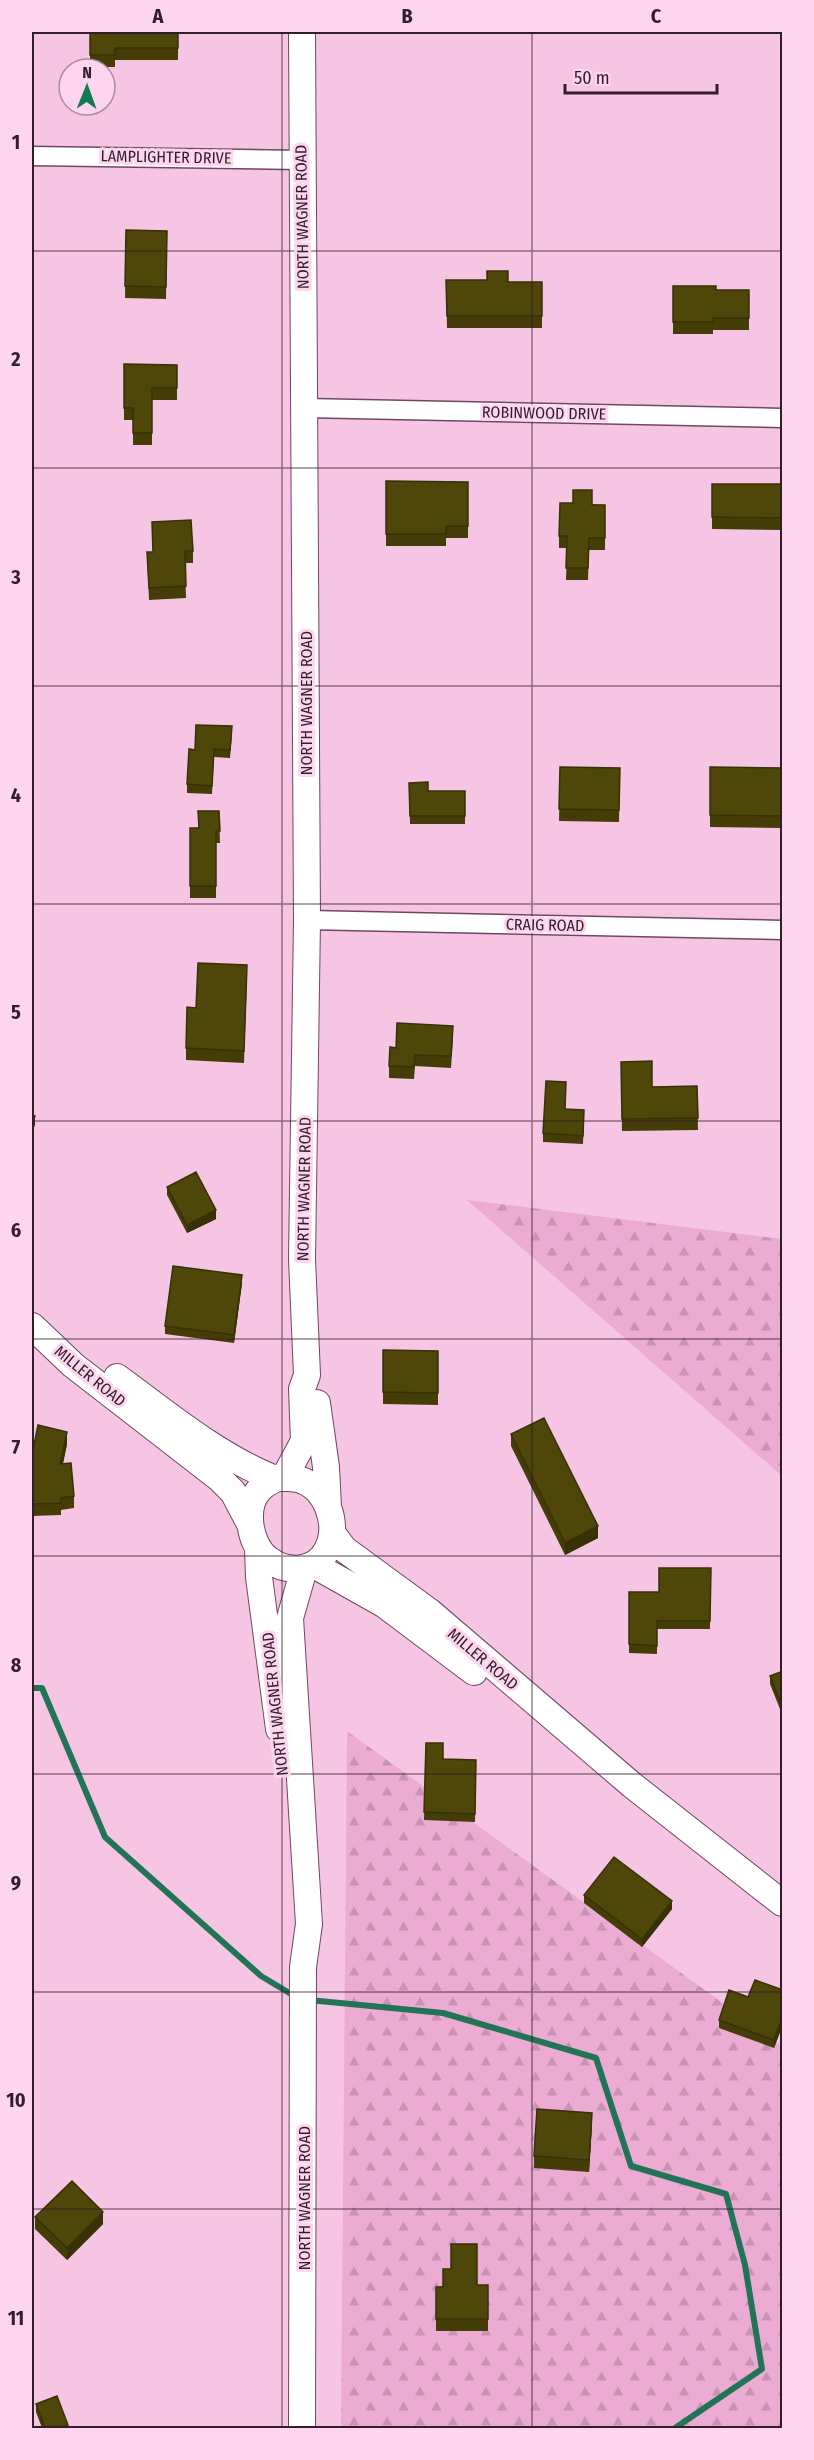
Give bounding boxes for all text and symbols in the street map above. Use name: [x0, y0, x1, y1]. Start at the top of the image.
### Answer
text: A: [152, 4, 165, 28]
text: B: [401, 4, 413, 28]
text: C: [651, 4, 662, 28]
north arrow: [57, 57, 117, 117]
scale bar: [565, 57, 716, 95]
text: N: [82, 63, 92, 82]
text: 50 m: [574, 67, 610, 89]
text: 1: [12, 130, 20, 154]
street label: NORTH WAGNER ROAD: [291, 145, 313, 289]
street label: LAMPLIGHTER DRIVE: [101, 146, 231, 168]
text: 2: [10, 347, 21, 371]
street label: ROBINWOOD DRIVE: [482, 402, 606, 424]
text: 3: [10, 565, 21, 589]
street label: NORTH WAGNER ROAD: [297, 631, 316, 775]
text: 4: [11, 783, 21, 807]
street label: CRAIG ROAD: [506, 915, 584, 935]
text: 5: [11, 1000, 21, 1024]
street label: NORTH WAGNER ROAD: [293, 1117, 315, 1261]
text: 6: [11, 1218, 21, 1242]
street label: MILLER ROAD: [51, 1342, 129, 1410]
text: 7: [12, 1435, 21, 1459]
street label: MILLER ROAD: [444, 1624, 522, 1694]
street label: NORTH WAGNER ROAD: [258, 1631, 292, 1777]
text: 8: [11, 1653, 22, 1677]
text: 9: [11, 1871, 21, 1895]
text: 10: [6, 2088, 26, 2112]
street label: NORTH WAGNER ROAD: [295, 2126, 314, 2270]
text: 11: [8, 2306, 24, 2330]

